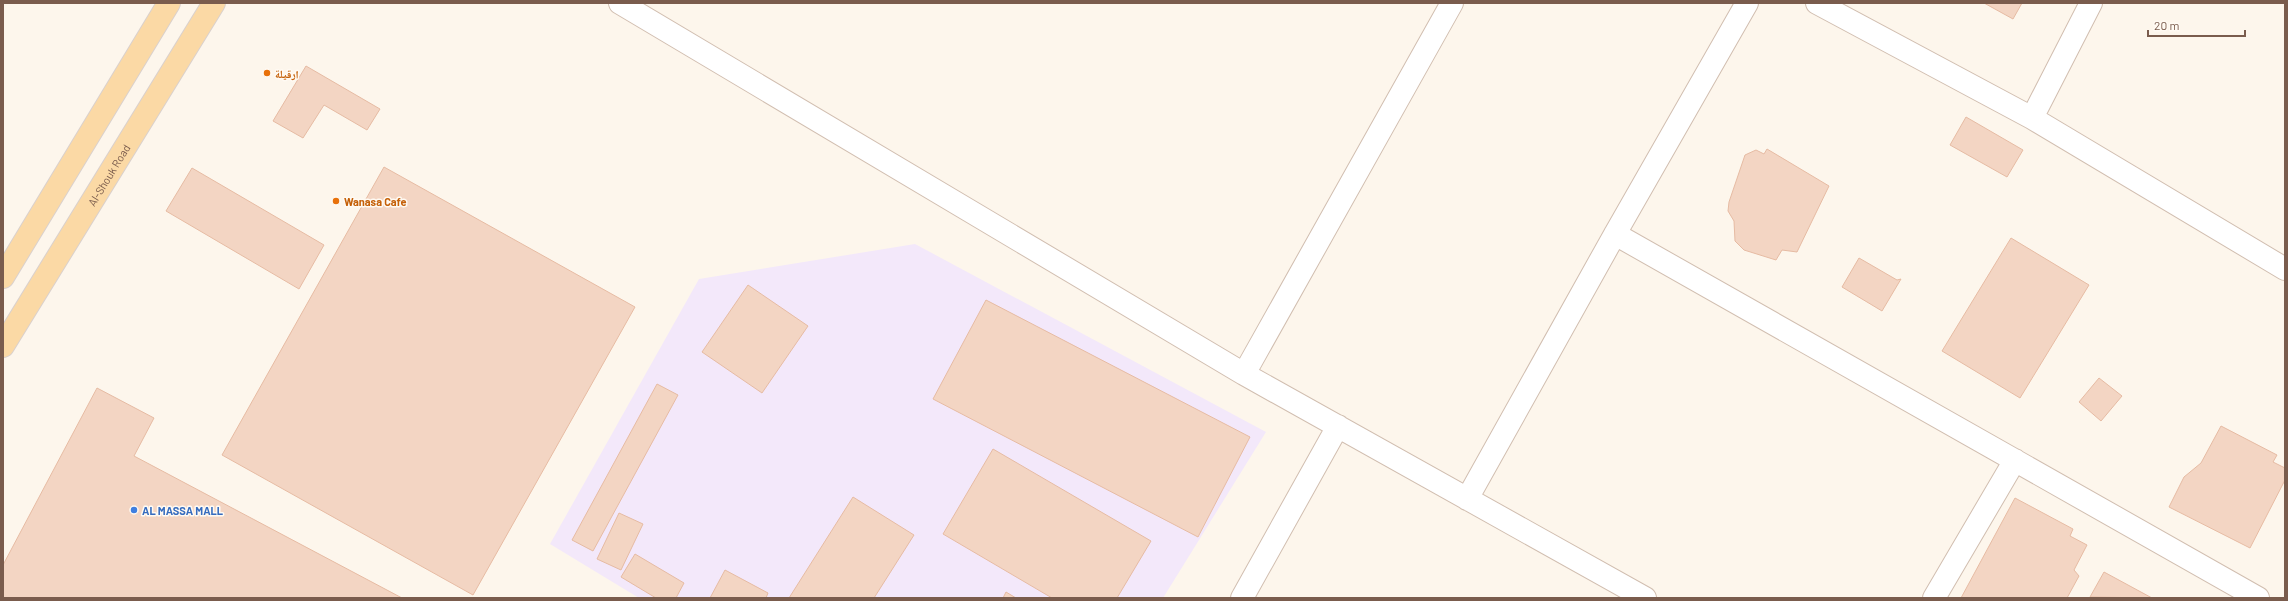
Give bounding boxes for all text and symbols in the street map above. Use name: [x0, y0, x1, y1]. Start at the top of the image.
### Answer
scale bar: [2148, 12, 2245, 38]
text: 20 m: [2154, 18, 2180, 32]
place label: ارقيلة: [275, 67, 299, 81]
marker: ارقيلة: [262, 68, 272, 78]
street label: Al-Shouk Road: [84, 142, 132, 208]
place label: Wanasa Cafe: [344, 195, 406, 208]
marker: Wanasa Cafe: [331, 196, 341, 206]
place label: AL MASSA MALL: [142, 504, 223, 517]
marker: AL MASSA MALL: [129, 505, 139, 515]

